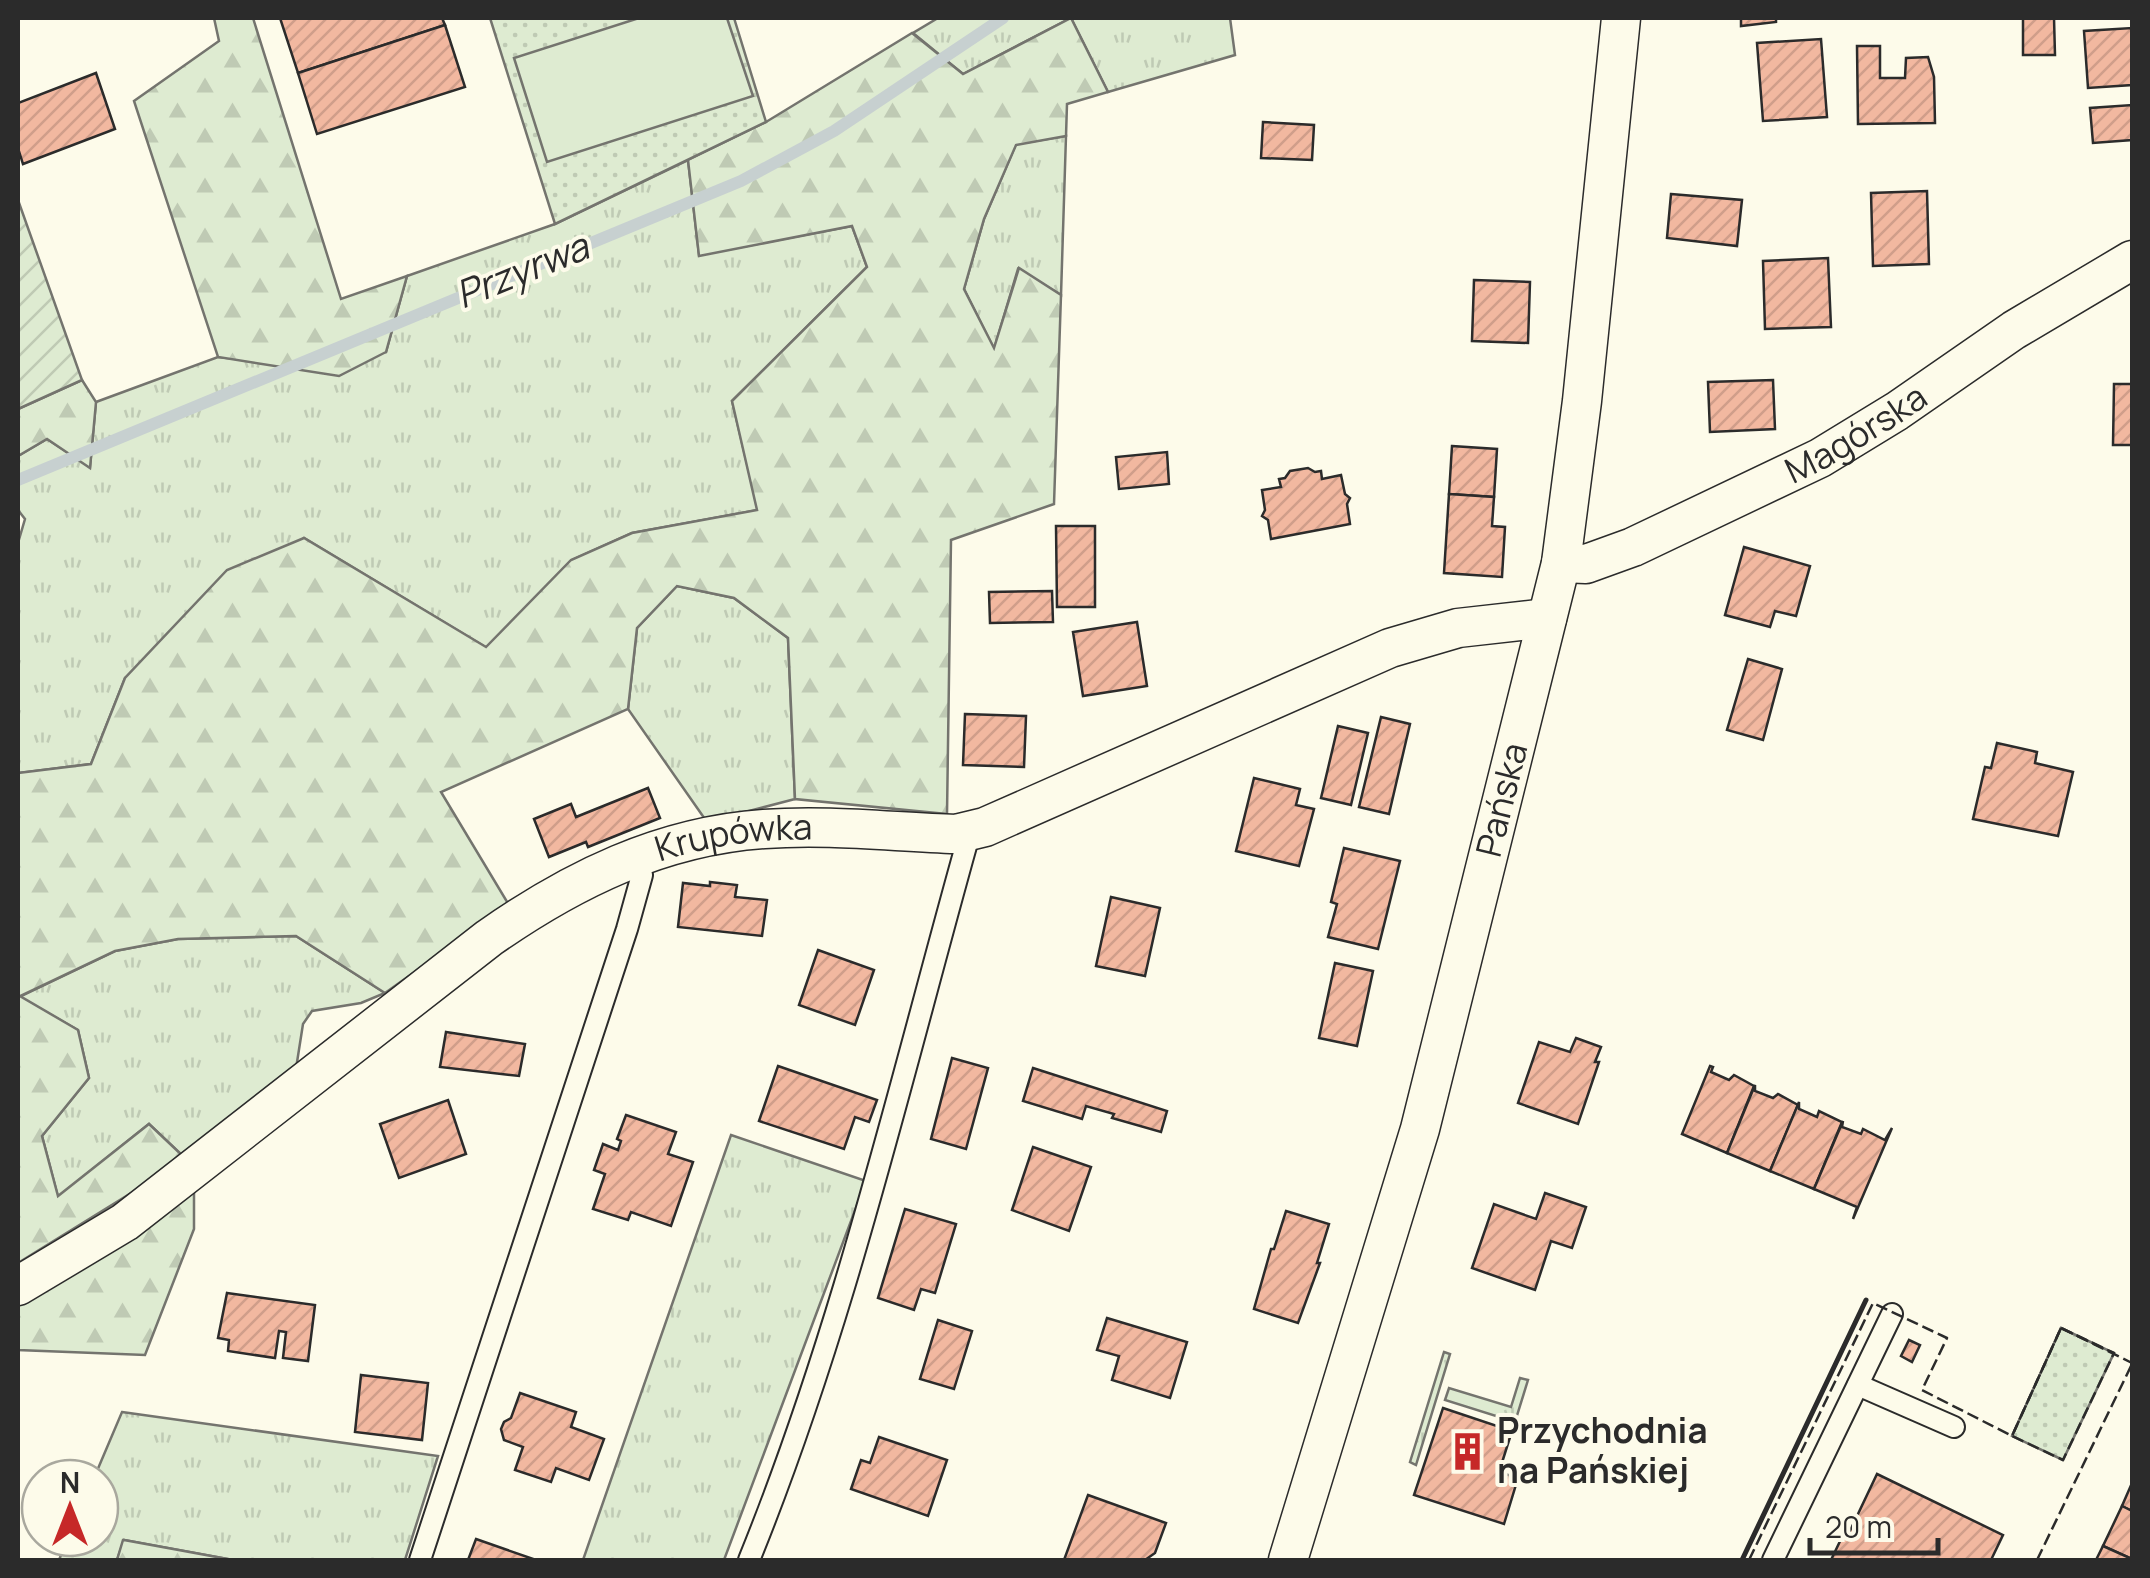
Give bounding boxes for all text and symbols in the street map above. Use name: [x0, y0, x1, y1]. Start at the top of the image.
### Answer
water label: Przyrwa: [447, 218, 597, 319]
street label: Magórska: [1777, 373, 1936, 494]
street label: Pańska: [1464, 738, 1538, 862]
street label: Krupówka: [649, 802, 813, 872]
place label: Przychodnia na Pańskiej: [1497, 1406, 1708, 1494]
building icon: Przychodnia na Pańskiej: [1446, 1430, 1488, 1472]
north arrow: [20, 1458, 120, 1558]
text: N: [60, 1463, 80, 1501]
scale bar: [1810, 1493, 1938, 1555]
text: 20 m: [1825, 1506, 1892, 1547]

